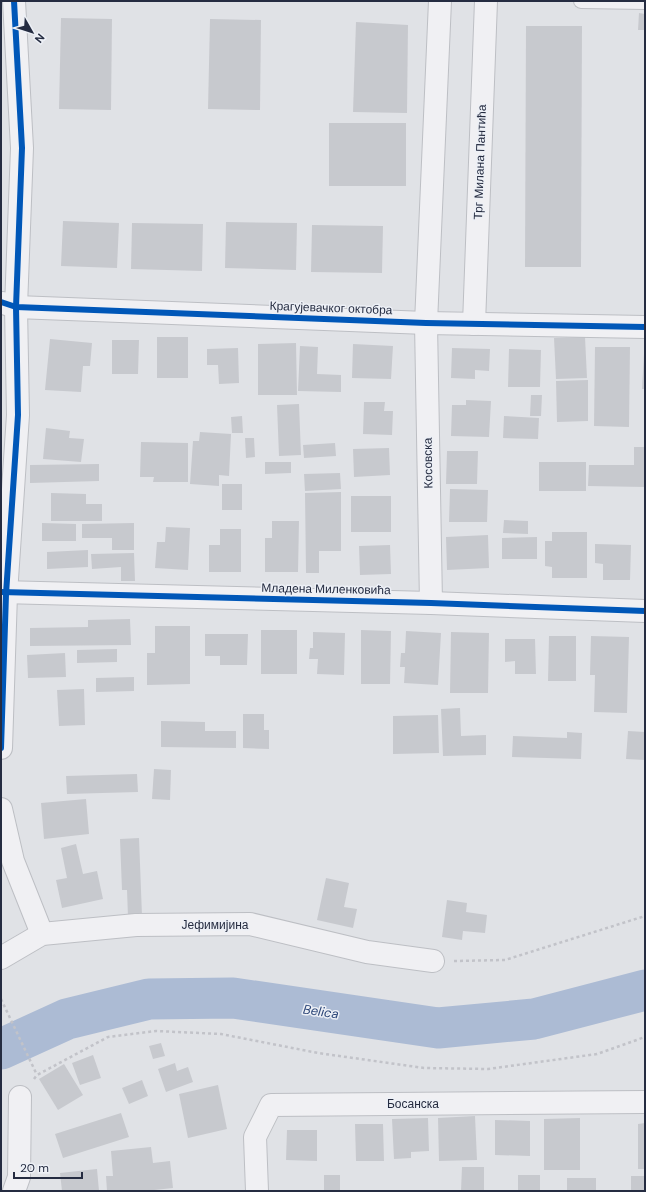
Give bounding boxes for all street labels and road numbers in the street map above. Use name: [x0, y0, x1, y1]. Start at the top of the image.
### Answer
street label: Трг Милана Пантића: [470, 104, 490, 220]
street label: Крагујевачког октобра: [269, 298, 393, 318]
street label: Косовска: [420, 437, 436, 489]
street label: Младена Миленковића: [261, 580, 391, 598]
street label: Јефимијина: [182, 917, 249, 933]
street label: Босанска: [387, 1096, 439, 1112]

